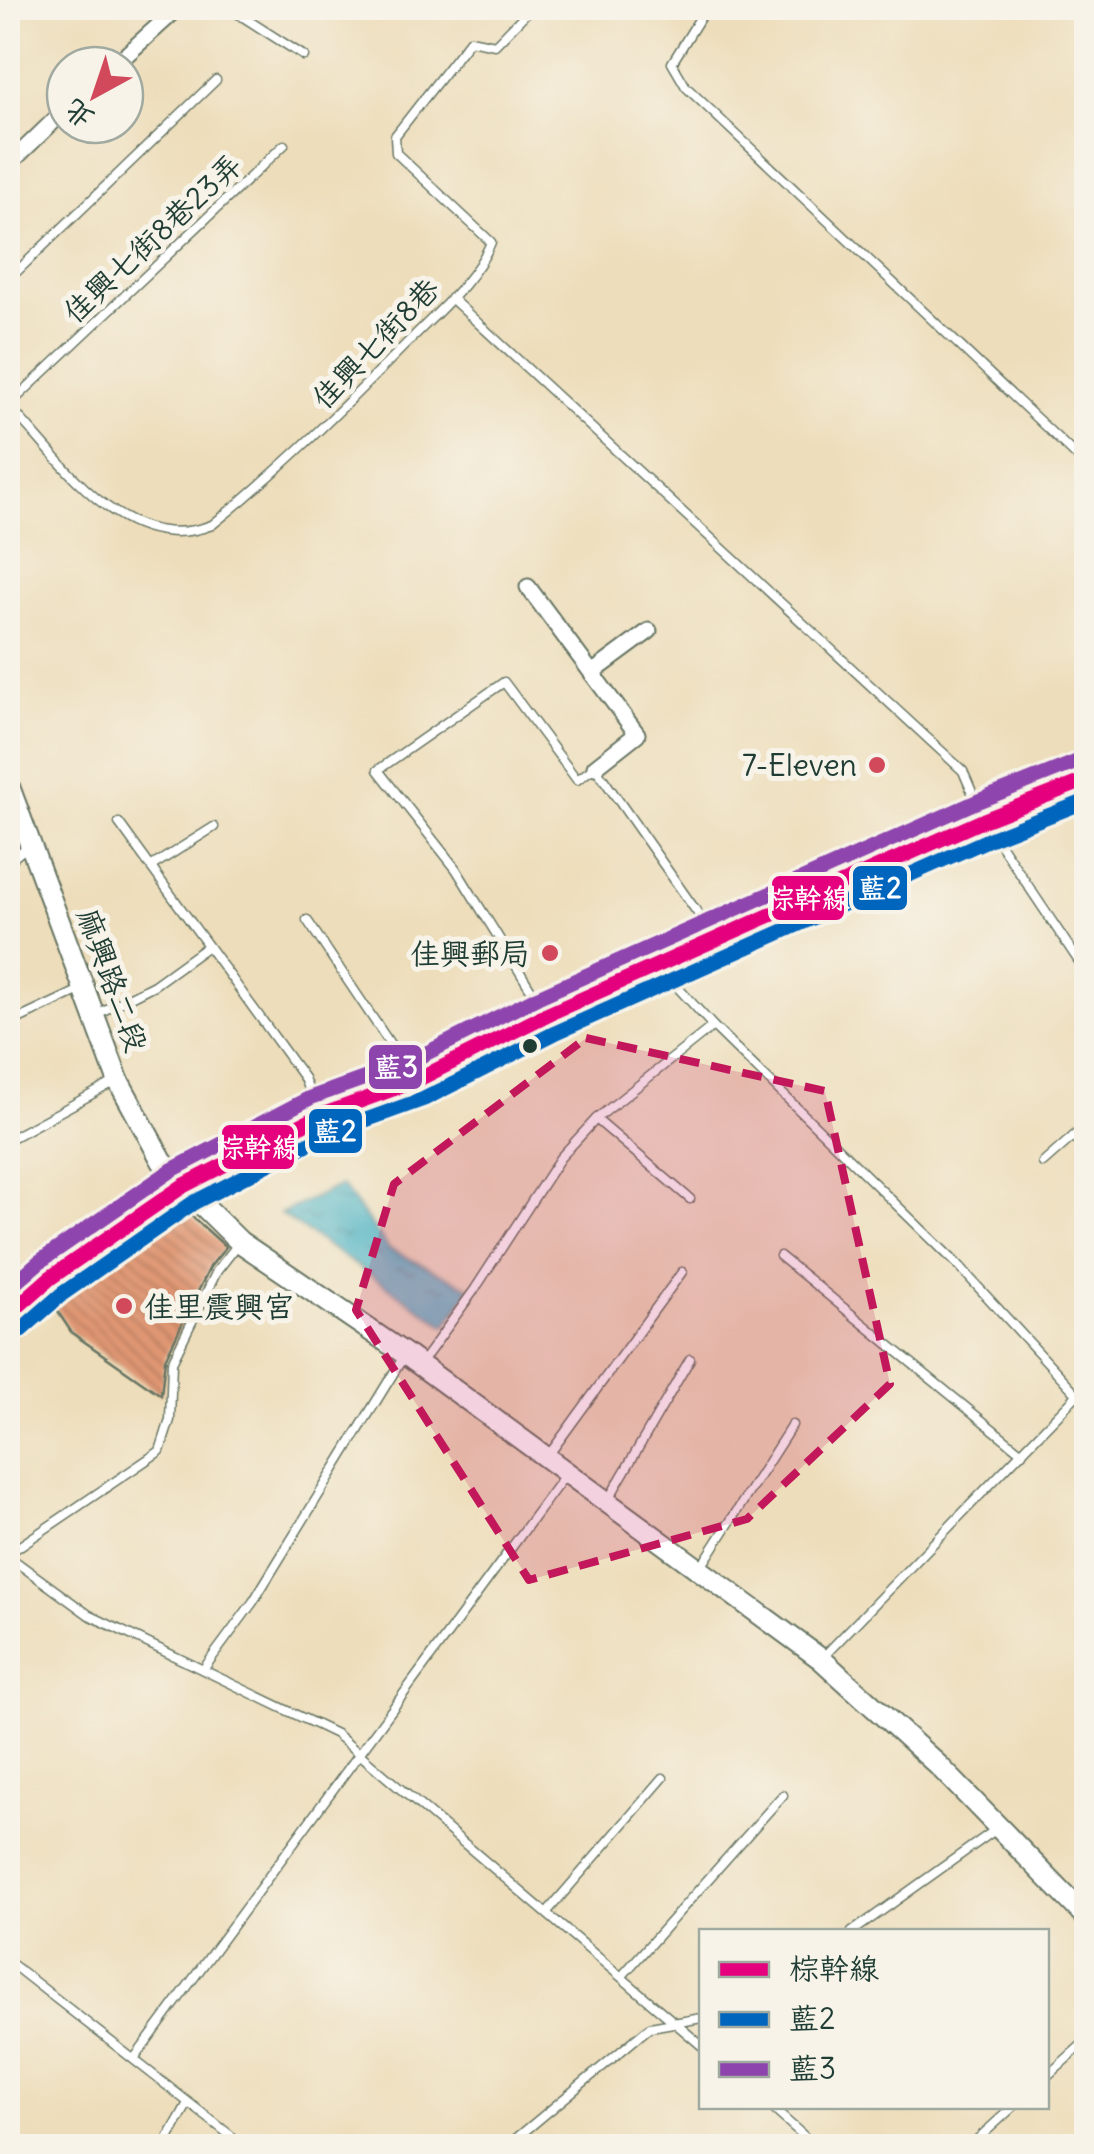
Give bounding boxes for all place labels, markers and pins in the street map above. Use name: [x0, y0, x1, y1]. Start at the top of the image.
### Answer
place label: 7-Eleven: [742, 746, 857, 784]
marker: 7-Eleven: [866, 754, 888, 776]
place label: 佳興郵局: [410, 934, 530, 972]
marker: 佳興郵局: [539, 942, 561, 964]
unlabelled marker: [520, 1036, 540, 1056]
place label: 佳里震興宮: [144, 1287, 294, 1325]
marker: 佳里震興宮: [113, 1295, 135, 1317]

